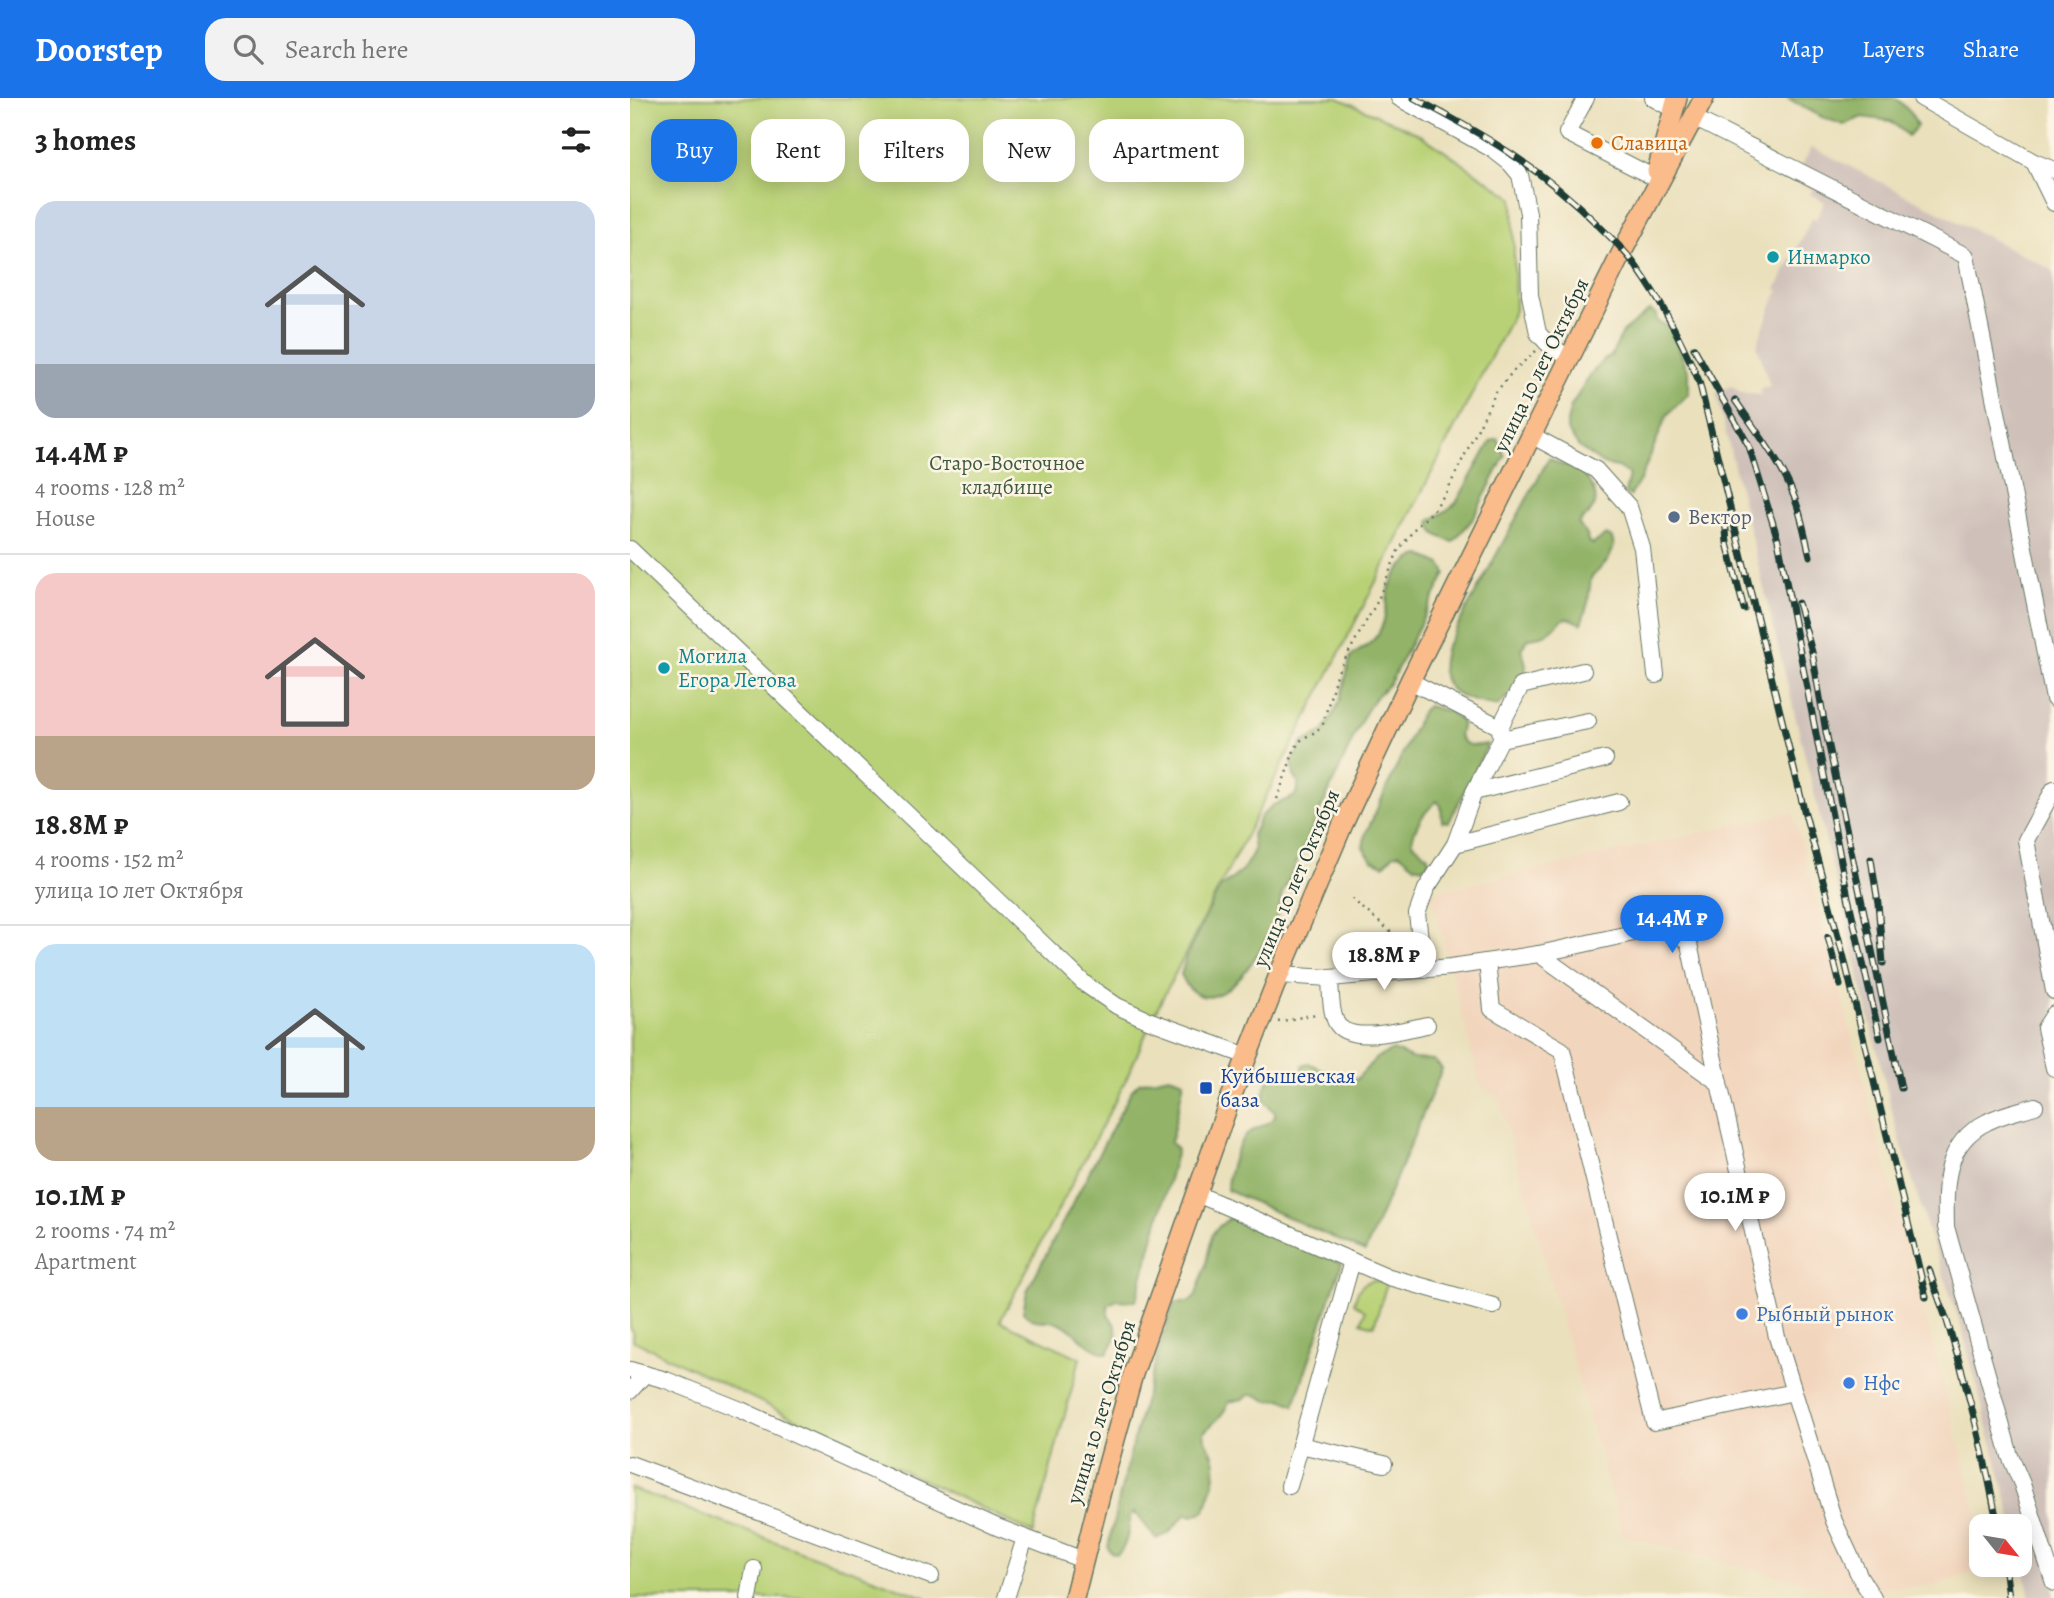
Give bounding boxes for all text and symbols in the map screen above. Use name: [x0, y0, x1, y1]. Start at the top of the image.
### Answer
search box: [205, 18, 695, 81]
text: Doorstep: [35, 27, 163, 72]
icon: search: [229, 30, 267, 68]
text: Search here: [285, 32, 408, 67]
text: Map: [1780, 33, 1824, 65]
text: Layers: [1862, 33, 1925, 65]
text: Share: [1963, 33, 2019, 65]
chip: Buy: [651, 119, 737, 182]
chip: Rent: [751, 119, 845, 182]
chip: Filters: [859, 119, 969, 182]
chip: New: [983, 119, 1075, 182]
chip: Apartment: [1089, 119, 1244, 182]
text: 3 homes: [35, 120, 136, 160]
icon: filters: [557, 121, 595, 159]
place label: Славица: [1611, 129, 1688, 157]
marker: Славица: [1589, 135, 1605, 151]
place label: Инмарко: [1787, 243, 1871, 271]
icon: home: [252, 247, 378, 373]
marker: Инмарко: [1765, 249, 1781, 265]
street label: улица 10 лет Октября: [1486, 273, 1595, 458]
text: 14.4M ₽: [35, 432, 128, 472]
park label: Старо-Восточное кладбище: [929, 449, 1085, 501]
text: 4 rooms · 128 m²: [35, 472, 185, 503]
text: House: [35, 503, 95, 534]
place label: Вектор: [1688, 503, 1752, 531]
marker: Вектор: [1666, 509, 1682, 525]
icon: home: [252, 619, 378, 745]
place label: Могила Егора Летова: [678, 642, 797, 694]
marker: Могила Егора Летова: [656, 660, 672, 676]
street label: улица 10 лет Октября: [1246, 785, 1346, 972]
text: 18.8M ₽: [35, 804, 128, 844]
text: 4 rooms · 152 m²: [35, 844, 183, 875]
text: улица 10 лет Октября: [35, 875, 244, 906]
pin: 14.4M ₽: [1607, 896, 1737, 955]
text: 14.4M ₽: [1636, 902, 1708, 933]
pin: 18.8M ₽: [1319, 932, 1449, 992]
text: 18.8M ₽: [1348, 939, 1420, 970]
icon: home: [252, 990, 378, 1116]
place label: Куйбышевская база: [1220, 1062, 1356, 1114]
marker: Куйбышевская база: [1198, 1080, 1214, 1096]
pin: 10.1M ₽: [1670, 1174, 1800, 1233]
text: 10.1M ₽: [35, 1175, 126, 1215]
text: 10.1M ₽: [1700, 1180, 1770, 1211]
text: 2 rooms · 74 m²: [35, 1215, 175, 1246]
text: Apartment: [35, 1246, 137, 1277]
place label: Рыбный рынок: [1756, 1300, 1894, 1328]
marker: Рыбный рынок: [1734, 1306, 1750, 1322]
street label: улица 10 лет Октября: [1059, 1317, 1142, 1508]
place label: Нфс: [1863, 1369, 1900, 1397]
marker: Нфс: [1841, 1375, 1857, 1391]
north arrow: [1969, 1514, 2032, 1577]
map controls: [1969, 1514, 2032, 1577]

